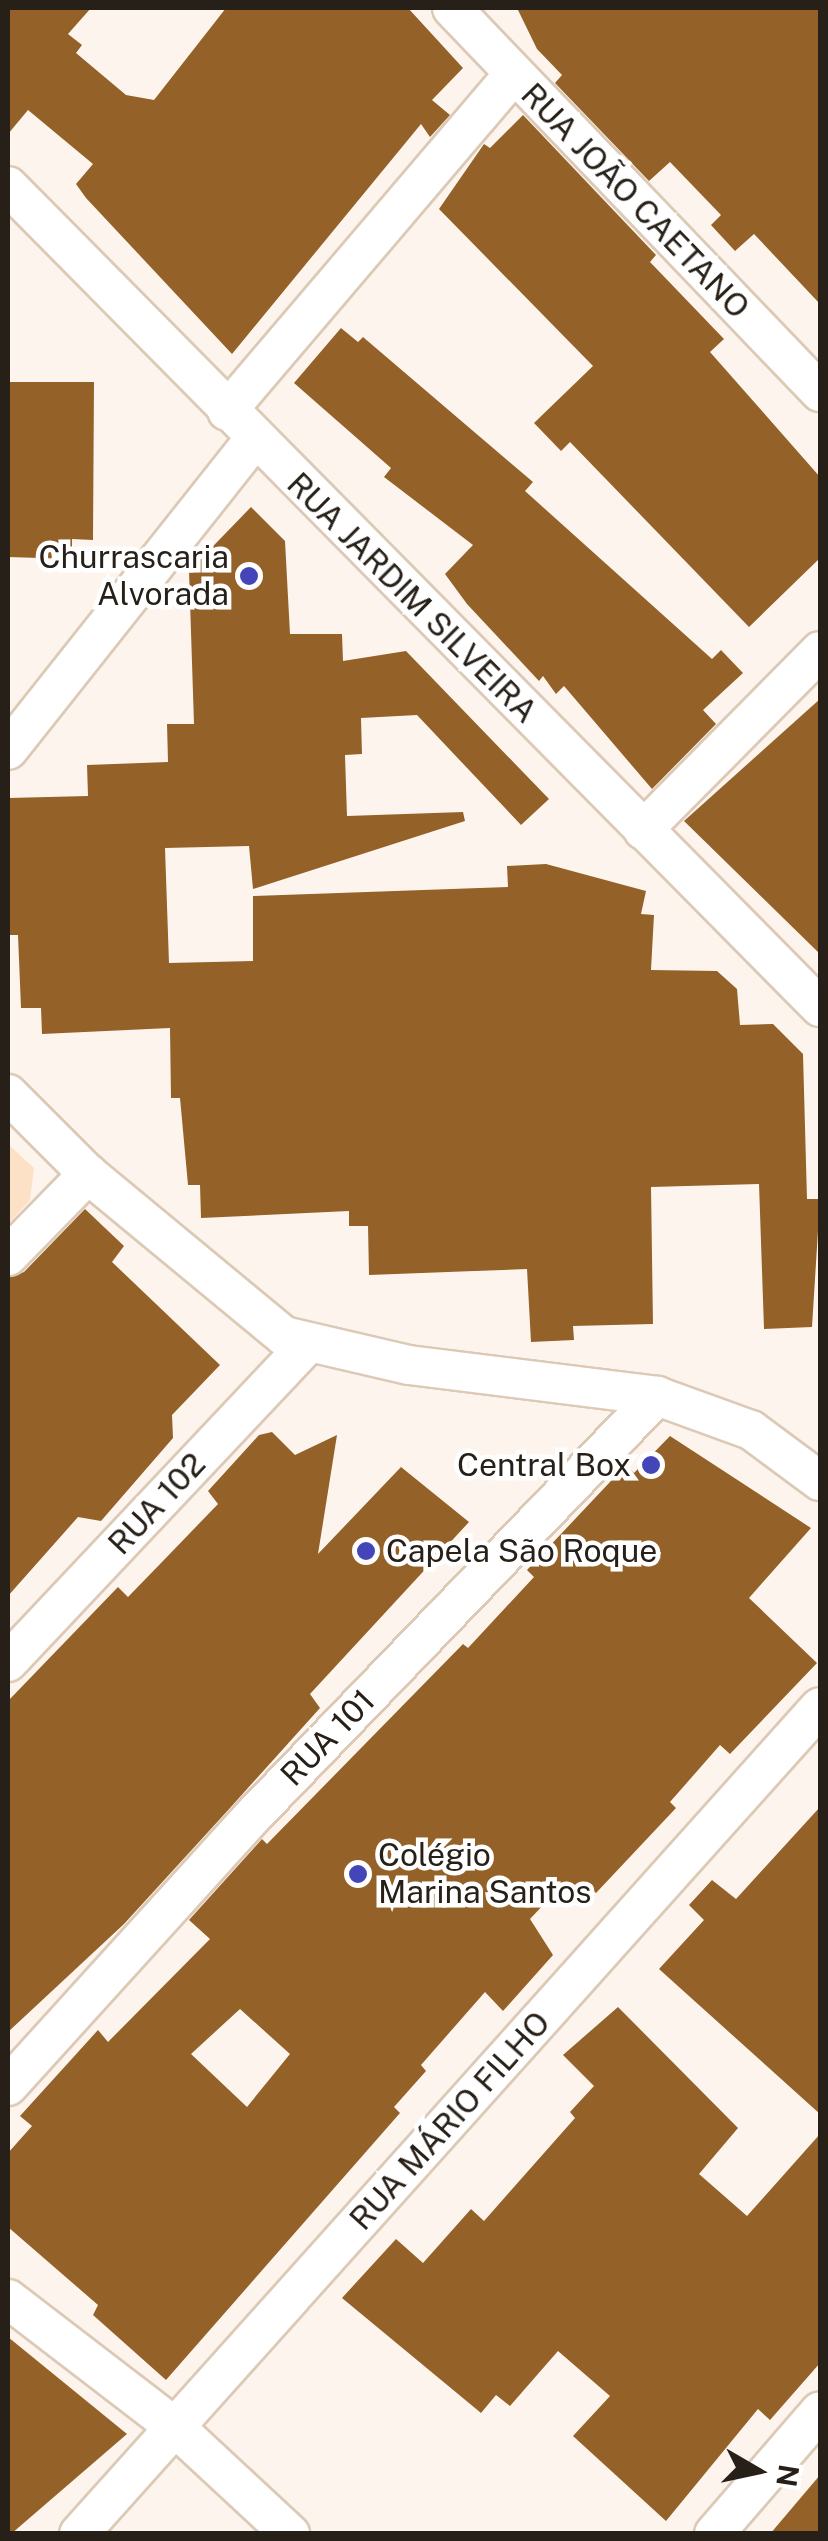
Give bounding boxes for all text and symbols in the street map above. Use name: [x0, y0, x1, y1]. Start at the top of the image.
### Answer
street label: RUA JOÃO CAETANO: [513, 76, 757, 326]
street label: RUA JARDIM SILVEIRA: [279, 465, 545, 731]
place label: Churrascaria Alvorada: [39, 539, 229, 614]
marker: Churrascaria Alvorada: [238, 565, 260, 587]
street label: RUA 102: [100, 1445, 214, 1563]
place label: Central Box: [457, 1446, 631, 1484]
marker: Central Box: [640, 1454, 662, 1476]
place label: Capela São Roque: [386, 1532, 658, 1570]
marker: Capela São Roque: [355, 1540, 377, 1562]
street label: RUA 101: [273, 1682, 383, 1794]
place label: Colégio Marina Santos: [378, 1837, 591, 1912]
marker: Colégio Marina Santos: [347, 1863, 369, 1885]
street label: RUA MÁRIO FILHO: [342, 2004, 558, 2238]
north arrow: [708, 2421, 808, 2521]
text: N: [770, 2462, 806, 2489]

